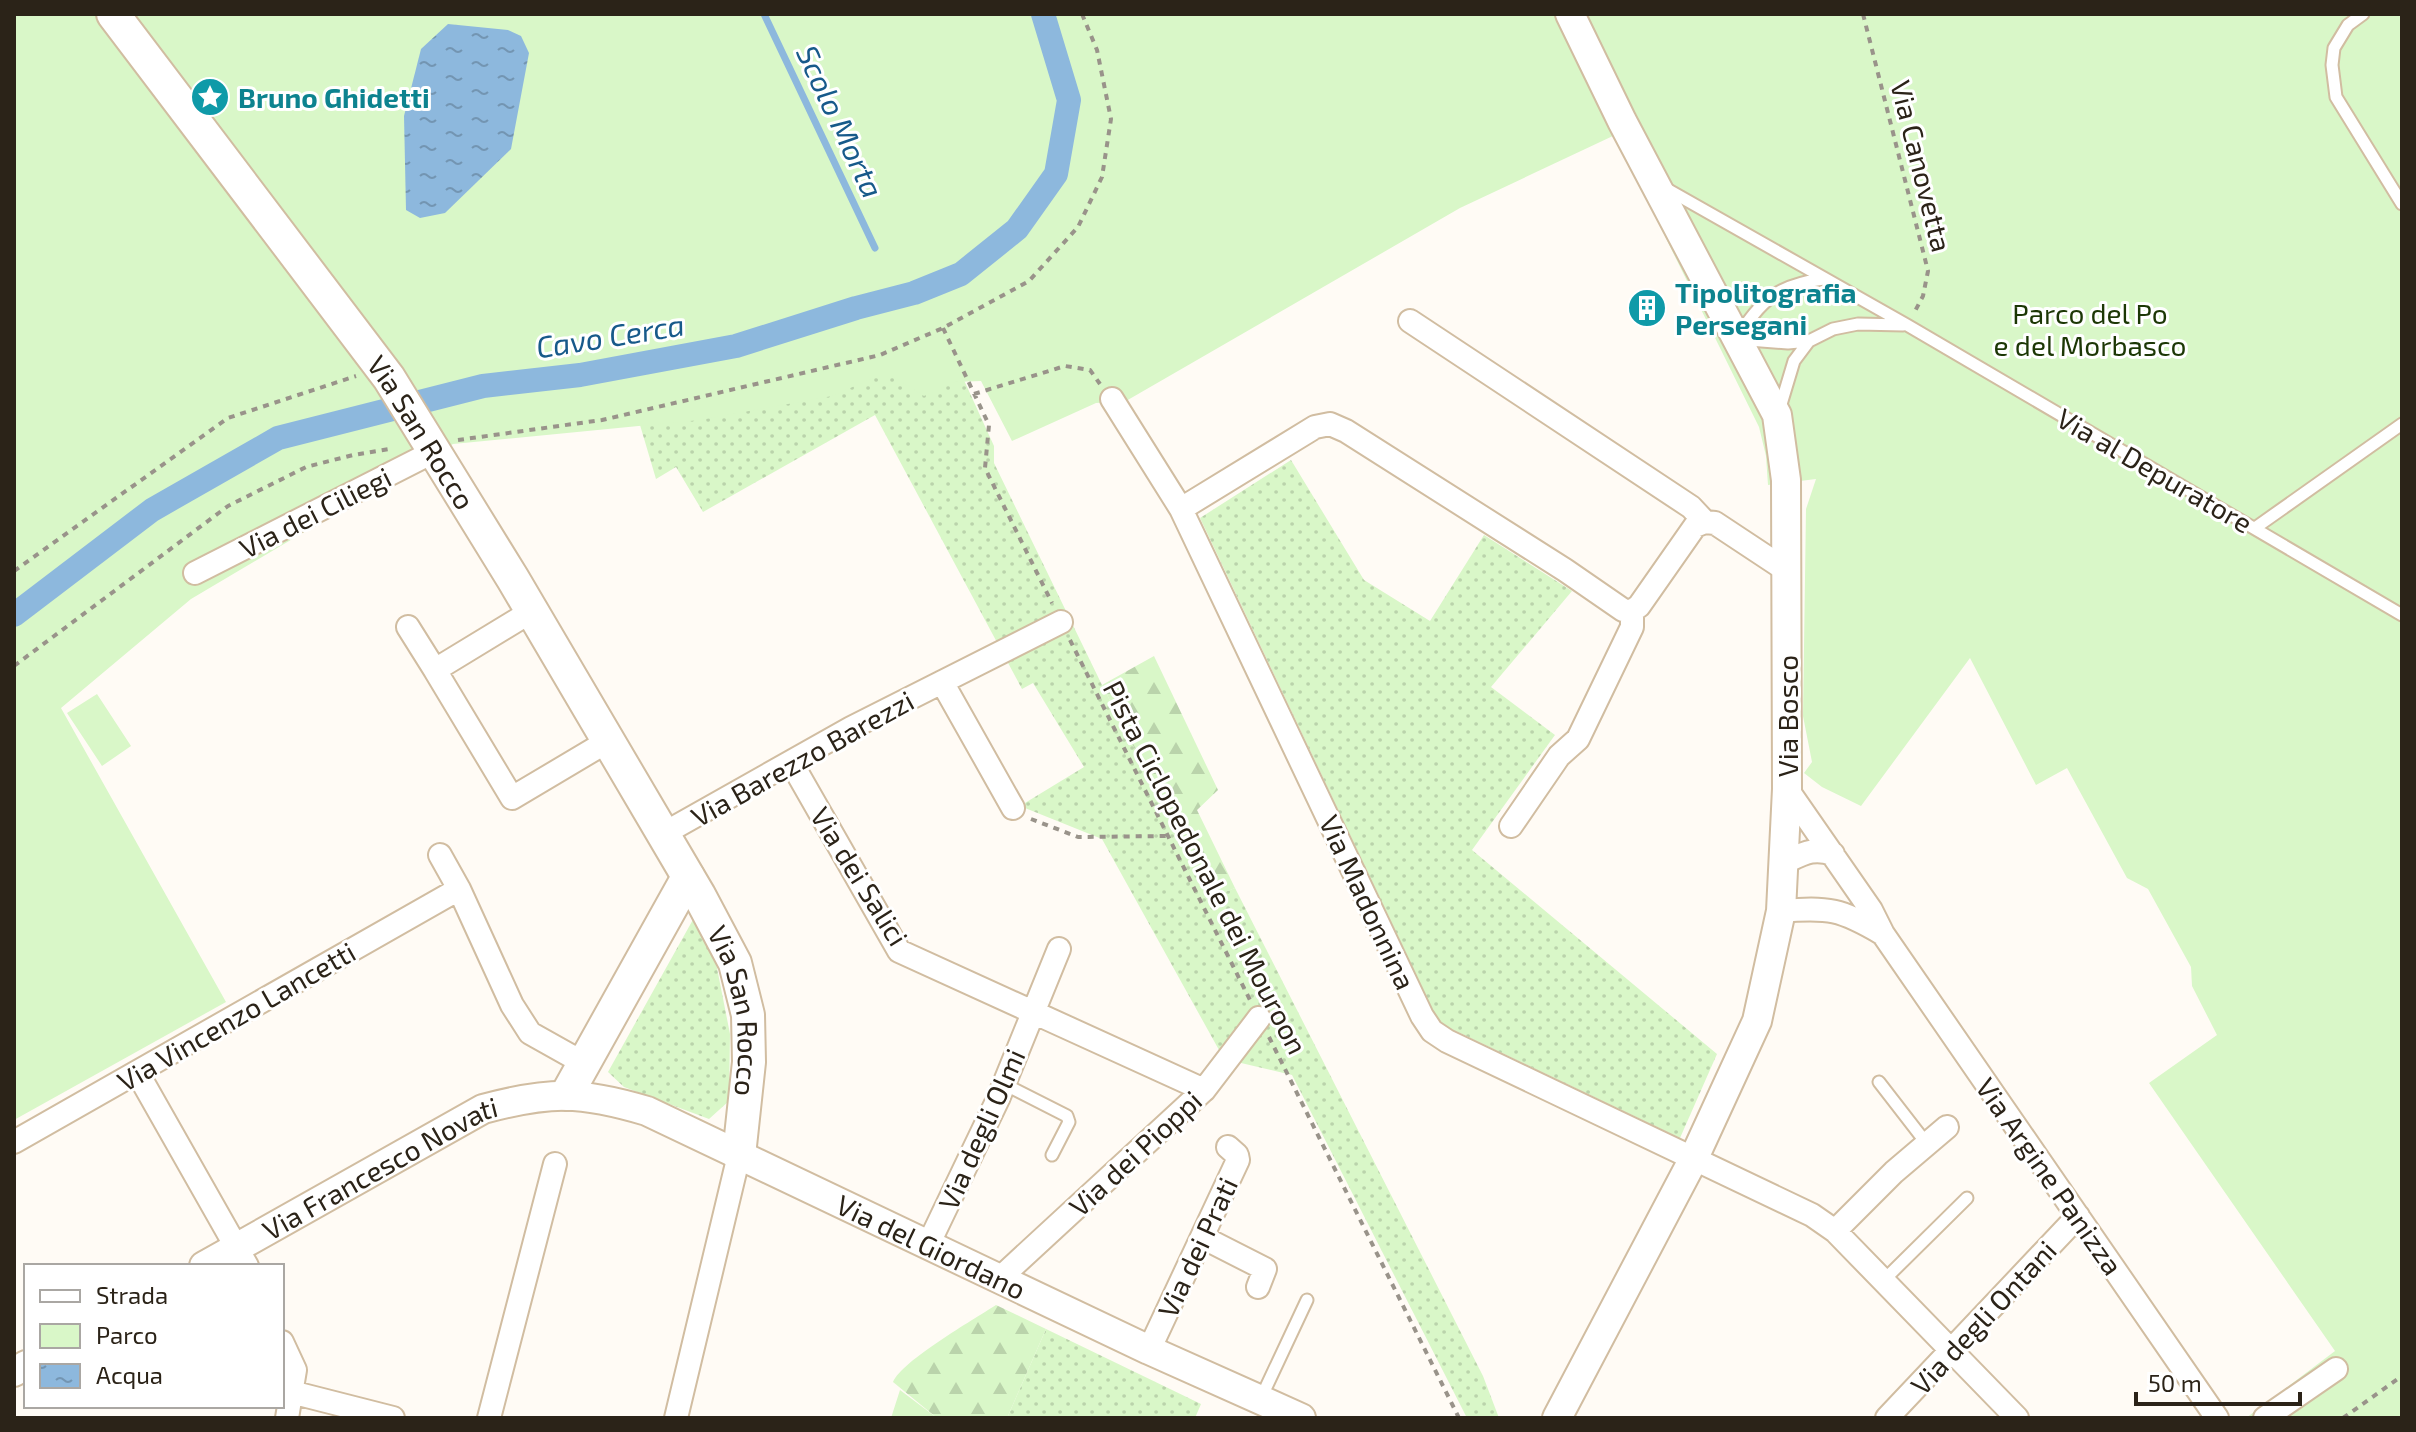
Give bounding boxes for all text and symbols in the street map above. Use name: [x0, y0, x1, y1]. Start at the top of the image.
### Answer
water label: Scolo Morta: [790, 39, 892, 203]
place icon: Bruno Ghidetti: [189, 76, 231, 118]
street label: Via Canovetta: [1884, 77, 1960, 255]
place label: Bruno Ghidetti: [238, 80, 430, 114]
place label: Tipolitografia Persegani: [1675, 275, 1857, 341]
building icon: Tipolitografia Persegani: [1626, 287, 1668, 329]
park label: Parco del Po e del Morbasco: [1994, 296, 2186, 362]
water label: Cavo Cerca: [533, 306, 687, 364]
street label: Via San Rocco: [361, 348, 483, 515]
street label: Via al Depuratore: [2051, 400, 2259, 540]
street label: Via dei Ciliegi: [233, 459, 397, 565]
street label: Via Bosco: [1770, 655, 1804, 777]
street label: Pista Ciclopedonale dei Mouroon: [1097, 674, 1315, 1060]
street label: Via Barezzo Barezzi: [685, 683, 919, 833]
street label: Via dei Salici: [804, 800, 916, 952]
street label: Via Madonnina: [1313, 809, 1423, 995]
street label: Via San Rocco: [701, 920, 766, 1098]
street label: Via Vincenzo Lancetti: [111, 934, 361, 1098]
street label: Via degli Olmi: [930, 1043, 1032, 1215]
street label: Via Argine Panizza: [1969, 1071, 2131, 1281]
street label: Via dei Pioppi: [1062, 1083, 1208, 1223]
street label: Via Francesco Novati: [256, 1089, 501, 1247]
street label: Via dei Prati: [1150, 1172, 1244, 1322]
street label: Via del Giordano: [831, 1187, 1031, 1306]
street label: Via degli Ontani: [1903, 1233, 2063, 1401]
legend: [24, 1264, 284, 1408]
text: Strada: [96, 1280, 168, 1309]
text: Parco: [96, 1320, 158, 1349]
scale bar: [2136, 1356, 2300, 1406]
text: Acqua: [96, 1360, 163, 1389]
text: 50 m: [2148, 1368, 2202, 1397]

